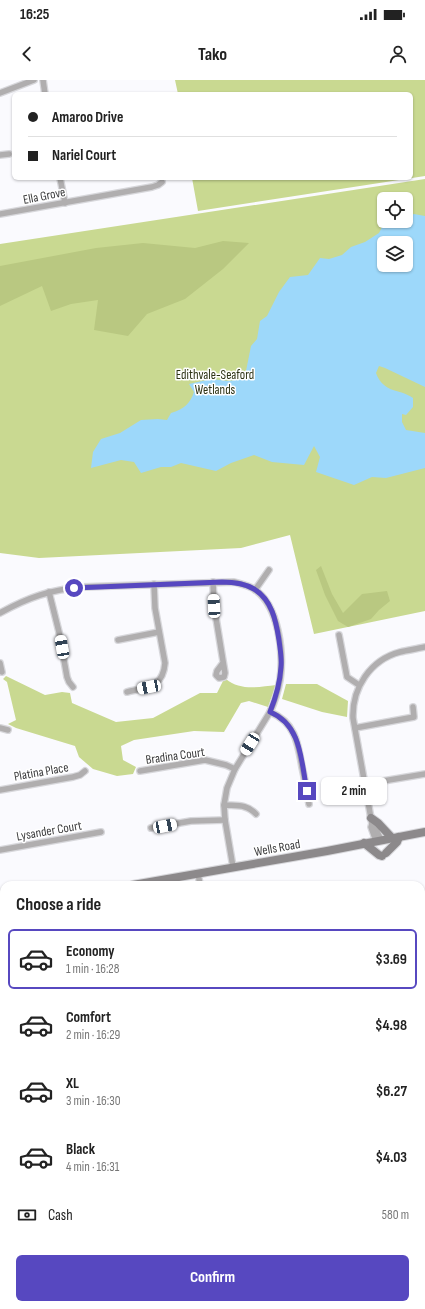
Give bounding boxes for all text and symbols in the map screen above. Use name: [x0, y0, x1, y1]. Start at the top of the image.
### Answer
text: 16:25: [20, 5, 49, 24]
icon: back: [16, 43, 38, 65]
icon: person: [387, 43, 409, 65]
text: Tako: [198, 44, 227, 65]
text: Amaroo Drive: [52, 108, 123, 127]
text: Nariel Court: [52, 146, 116, 165]
street label: Ella Grove: [22, 184, 67, 208]
map controls: [377, 192, 413, 272]
button: locate: [377, 192, 413, 228]
button: layers: [377, 236, 413, 272]
park label: Edithvale-Seaford Wetlands: [176, 367, 254, 398]
route start: [65, 579, 83, 597]
car: [207, 594, 221, 618]
car: [54, 634, 70, 660]
car: [136, 679, 162, 695]
car: [239, 731, 261, 757]
street label: Bradina Court: [144, 744, 206, 768]
street label: Platina Place: [13, 759, 70, 785]
callout: 2 min: [321, 777, 387, 805]
route end: [298, 782, 316, 800]
text: 2 min: [342, 783, 366, 799]
street label: Lysander Court: [15, 817, 83, 845]
car: [152, 818, 178, 834]
street label: Wells Road: [253, 836, 302, 860]
text: Choose a ride: [16, 894, 101, 915]
icon: car: [18, 941, 54, 977]
text: Economy: [66, 942, 115, 961]
text: $3.69: [375, 950, 407, 969]
text: 1 min · 16:28: [66, 961, 119, 977]
icon: car: [18, 1007, 54, 1043]
text: Comfort: [66, 1008, 111, 1027]
text: $4.98: [375, 1016, 407, 1035]
text: 2 min · 16:29: [66, 1027, 120, 1043]
icon: car: [18, 1073, 54, 1109]
text: XL: [66, 1074, 79, 1093]
text: $6.27: [376, 1082, 407, 1101]
text: 3 min · 16:30: [66, 1093, 121, 1109]
icon: car: [18, 1139, 54, 1175]
text: Black: [66, 1140, 95, 1159]
text: $4.03: [375, 1148, 407, 1167]
text: 4 min · 16:31: [66, 1159, 119, 1175]
icon: cash: [16, 1204, 38, 1226]
text: Cash: [48, 1206, 73, 1225]
text: 580 m: [382, 1207, 409, 1223]
button: Confirm: [16, 1255, 409, 1301]

